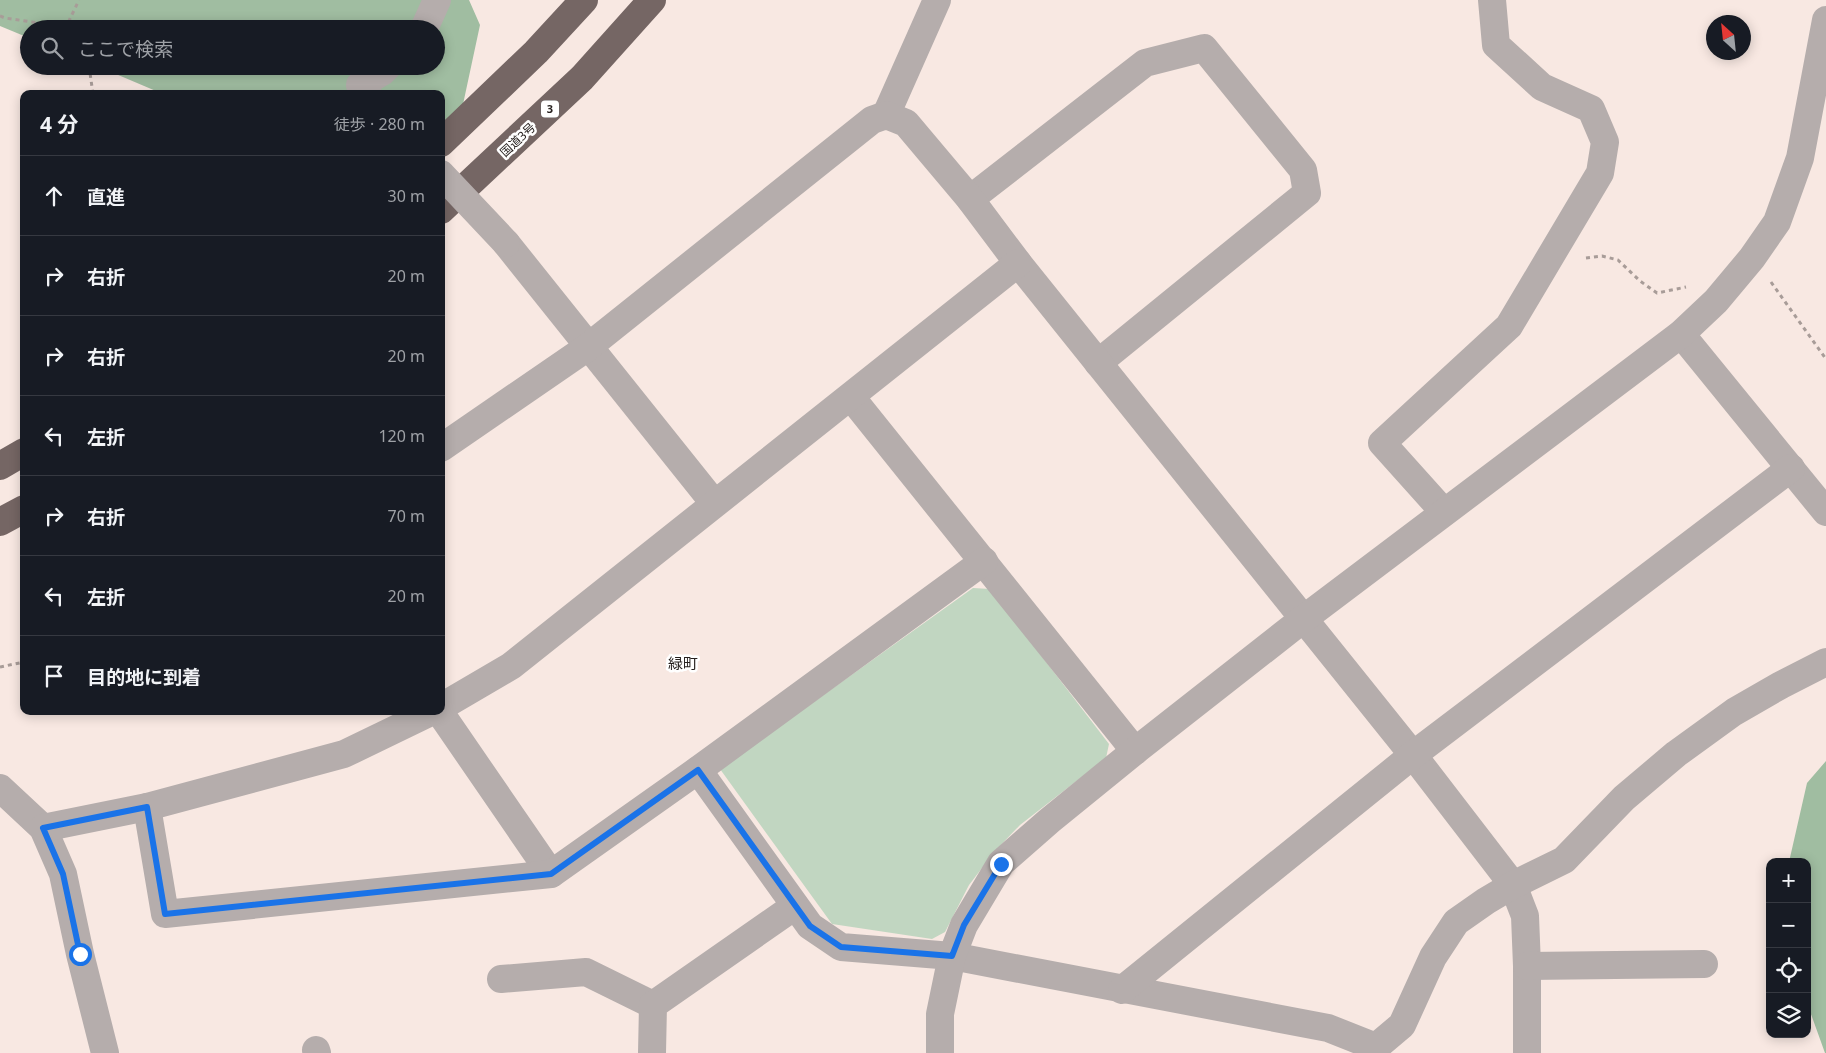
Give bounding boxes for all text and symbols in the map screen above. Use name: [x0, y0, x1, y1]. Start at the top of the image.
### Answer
north arrow: [1706, 15, 1751, 60]
search box: [20, 20, 445, 75]
icon: search: [38, 34, 66, 62]
text: ここで検索: [78, 36, 173, 62]
road number: 3: [541, 100, 559, 118]
text: 4 分: [40, 110, 78, 138]
text: 徒歩 · 280 m: [334, 113, 425, 135]
street label: 国道3号: [496, 119, 539, 160]
icon: ahead: [40, 182, 68, 210]
text: 直進: [87, 184, 125, 210]
text: 30 m: [388, 185, 425, 207]
icon: right: [40, 262, 68, 290]
text: 右折: [87, 264, 125, 290]
text: 20 m: [388, 265, 425, 287]
icon: right: [40, 342, 68, 370]
text: 右折: [87, 344, 125, 370]
text: 20 m: [388, 345, 425, 367]
icon: left: [40, 422, 68, 450]
text: 左折: [87, 424, 125, 450]
text: 120 m: [378, 425, 425, 447]
icon: right: [40, 502, 68, 530]
text: 右折: [87, 504, 125, 530]
text: 70 m: [388, 505, 425, 527]
icon: left: [40, 582, 68, 610]
text: 左折: [87, 584, 125, 610]
text: 20 m: [388, 585, 425, 607]
district label: 緑町: [668, 653, 698, 673]
icon: arrive: [40, 662, 68, 690]
text: 目的地に到着: [87, 664, 201, 690]
route end: [990, 853, 1013, 876]
map controls: [1766, 858, 1811, 1038]
button: +: [1766, 858, 1811, 903]
button: −: [1766, 903, 1811, 948]
route start: [69, 943, 92, 966]
button: locate: [1766, 948, 1811, 993]
button: layers: [1766, 993, 1811, 1038]

